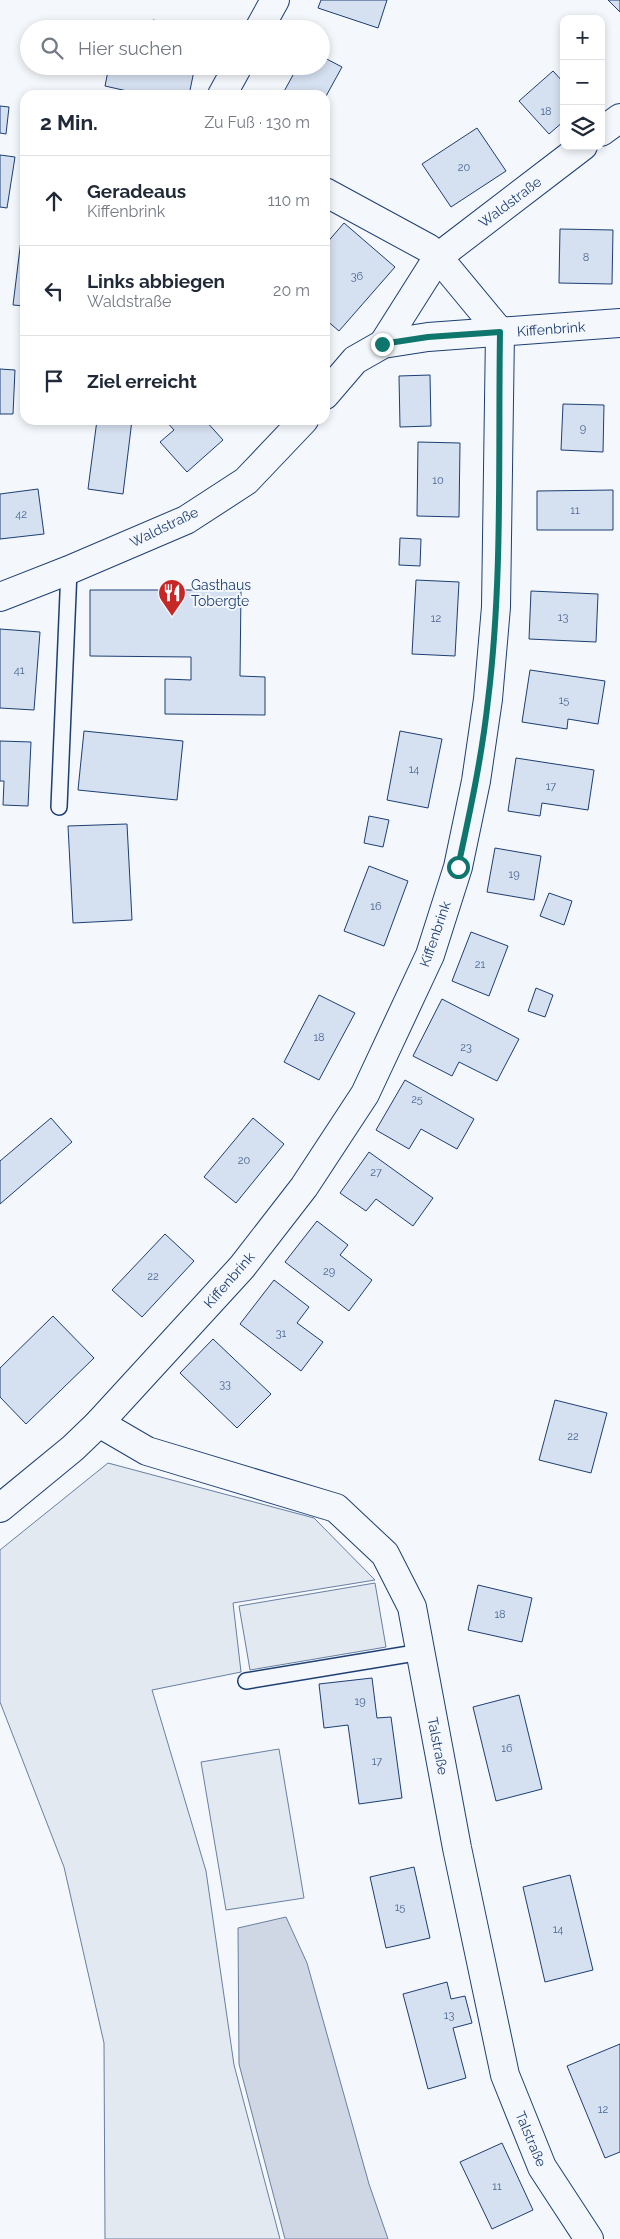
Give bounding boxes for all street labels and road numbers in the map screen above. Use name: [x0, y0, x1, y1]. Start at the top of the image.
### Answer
street label: Waldstraße: [476, 173, 544, 231]
street label: Kiffenbrink: [516, 319, 586, 339]
street label: Waldstraße: [127, 504, 201, 550]
street label: Kiffenbrink: [416, 898, 454, 969]
street label: Kiffenbrink: [200, 1248, 258, 1311]
street label: Talstraße: [425, 1716, 451, 1776]
street label: Talstraße: [512, 2109, 550, 2169]

